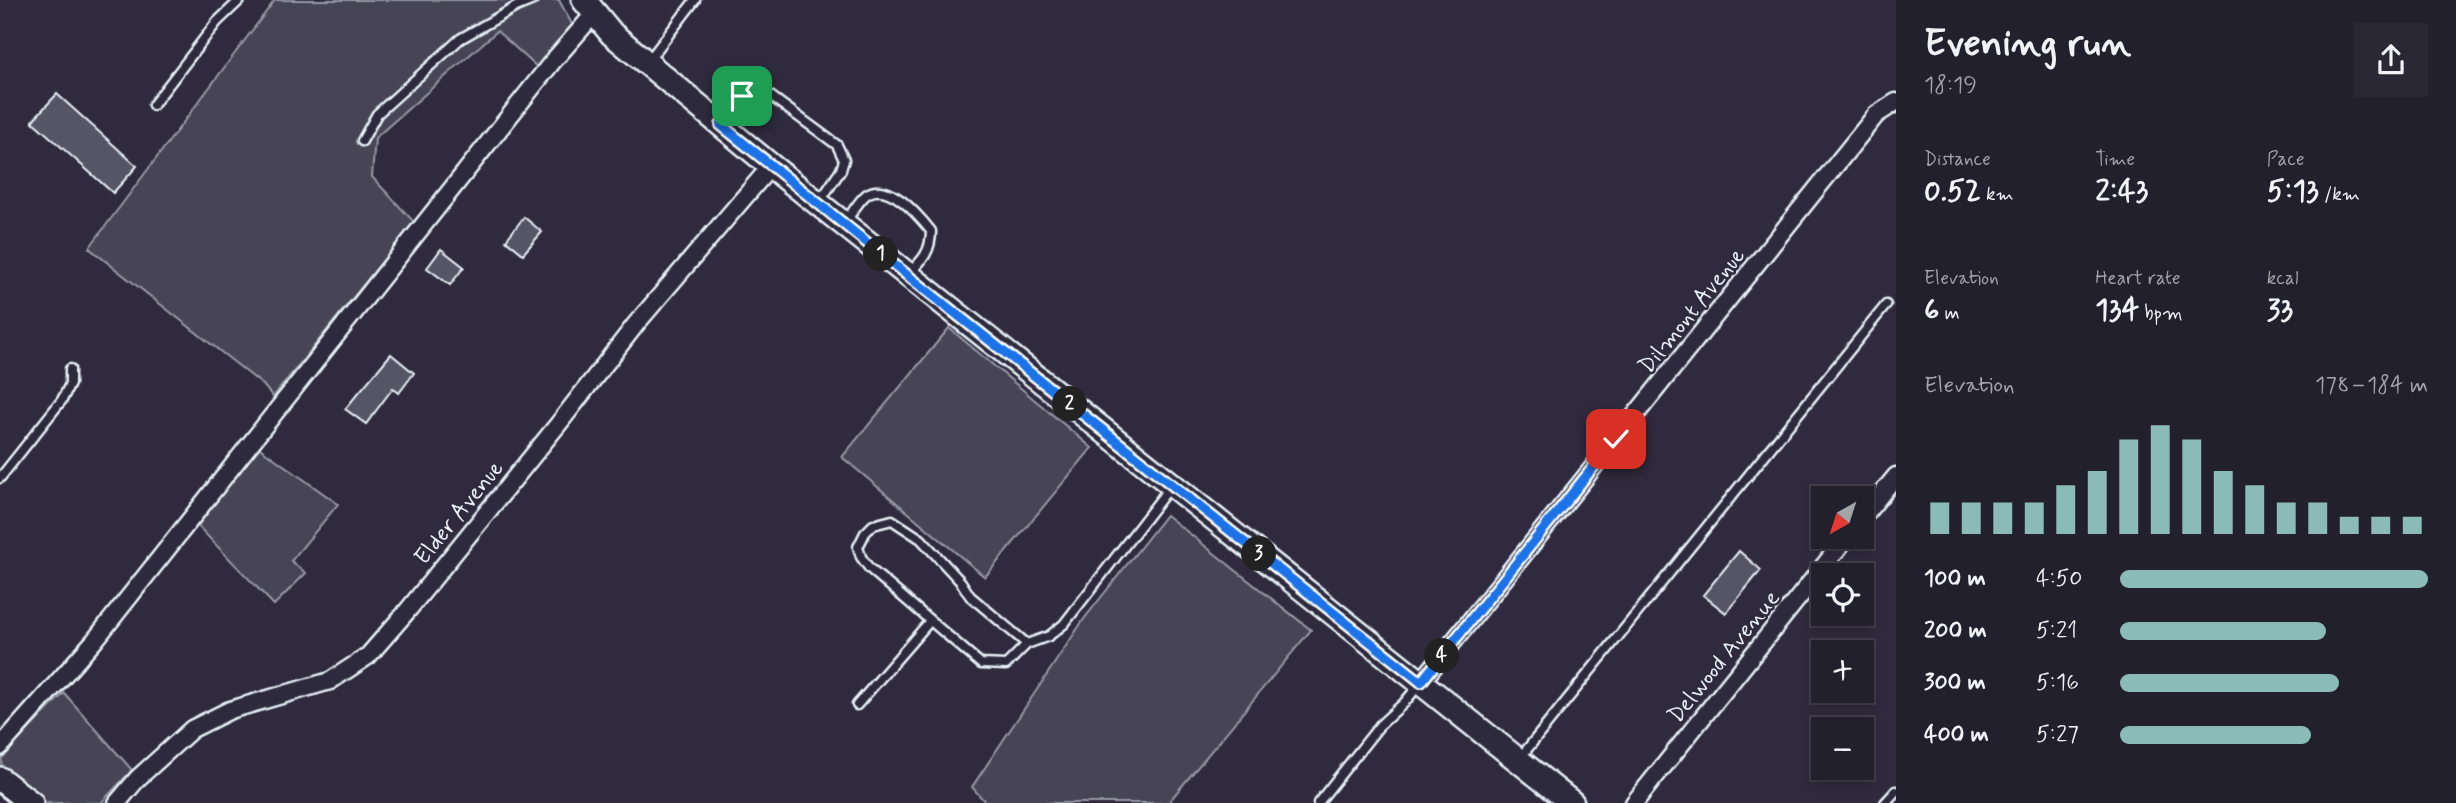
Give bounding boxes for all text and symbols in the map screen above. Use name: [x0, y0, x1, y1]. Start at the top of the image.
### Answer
text: Evening run: [1924, 20, 2131, 69]
button: share: [2354, 23, 2428, 97]
pin: [712, 66, 772, 126]
text: 18:19: [1924, 71, 1977, 101]
icon: arrive: [723, 77, 761, 115]
text: Distance: [1924, 147, 1991, 172]
text: Time: [2095, 147, 2135, 172]
text: Pace: [2267, 147, 2304, 172]
text: 0.52: [1924, 172, 1981, 211]
text: 2:43: [2095, 172, 2148, 211]
text: 5:13: [2267, 172, 2319, 211]
text: km: [1981, 182, 2014, 207]
text: /km: [2319, 182, 2360, 207]
pin: 1: [864, 236, 898, 272]
text: 1: [876, 241, 885, 266]
street label: Dilmont Avenue: [1633, 242, 1753, 380]
text: Elevation: [1924, 266, 1999, 291]
text: Heart rate: [2095, 266, 2181, 291]
text: kcal: [2267, 266, 2299, 291]
text: 6: [1924, 291, 1939, 330]
text: 134: [2095, 291, 2139, 330]
text: 33: [2267, 291, 2293, 330]
text: m: [1939, 301, 1960, 326]
text: bpm: [2139, 301, 2183, 326]
text: Elevation: [1924, 371, 2015, 401]
text: 178–184 m: [2315, 371, 2428, 401]
pin: 2: [1052, 386, 1088, 422]
text: 2: [1065, 391, 1074, 416]
pin: [1586, 409, 1646, 469]
icon: check: [1597, 420, 1635, 458]
street label: Elder Avenue: [408, 455, 511, 572]
north arrow: [1811, 486, 1874, 550]
map controls: [1811, 486, 1874, 780]
pin: 3: [1242, 536, 1276, 572]
text: 3: [1254, 541, 1263, 566]
button: locate: [1811, 563, 1874, 626]
text: 100 m: [1924, 564, 1986, 594]
text: 4:50: [2036, 564, 2082, 594]
street label: Delwood Avenue: [1662, 585, 1787, 730]
text: 200 m: [1924, 616, 1987, 646]
text: 5:21: [2036, 616, 2077, 646]
pin: 4: [1424, 638, 1460, 674]
button: +: [1811, 640, 1874, 703]
text: 4: [1436, 643, 1447, 668]
text: 300 m: [1924, 668, 1986, 698]
text: 5:16: [2036, 668, 2079, 698]
button: −: [1811, 717, 1874, 780]
text: 400 m: [1924, 720, 1989, 750]
text: 5:27: [2036, 720, 2079, 750]

